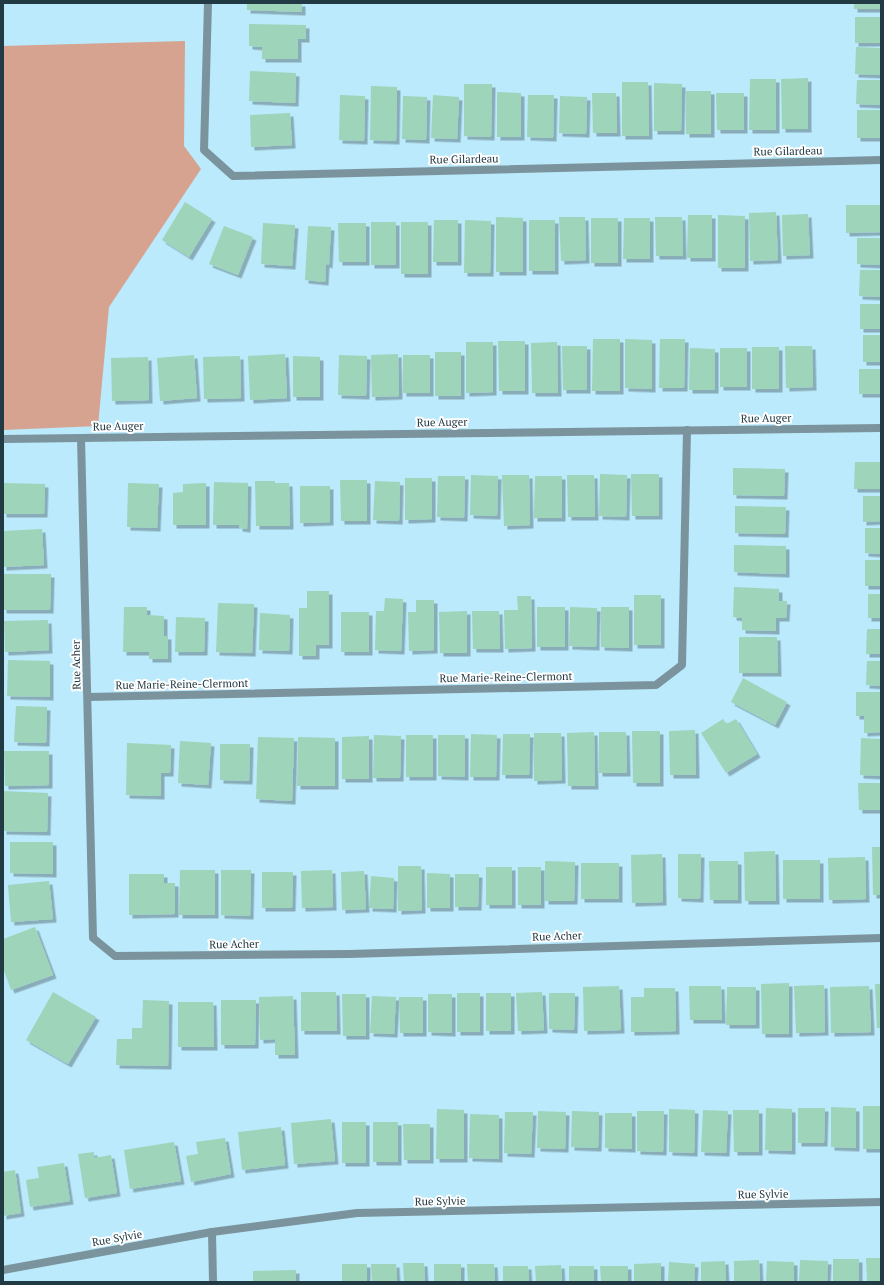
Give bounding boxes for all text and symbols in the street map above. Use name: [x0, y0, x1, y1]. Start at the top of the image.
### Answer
street label: Rue Gilardeau: [753, 143, 823, 159]
street label: Rue Gilardeau: [429, 151, 499, 167]
street label: Rue Auger: [741, 411, 792, 425]
street label: Rue Auger: [417, 415, 468, 429]
street label: Rue Auger: [93, 419, 144, 433]
street label: Rue Acher: [69, 639, 83, 690]
street label: Rue Marie-Reine-Clermont: [439, 669, 573, 685]
street label: Rue Marie-Reine-Clermont: [115, 676, 249, 692]
street label: Rue Acher: [532, 928, 583, 944]
street label: Rue Acher: [209, 937, 260, 951]
street label: Rue Sylvie: [738, 1187, 789, 1201]
street label: Rue Sylvie: [415, 1194, 466, 1208]
street label: Rue Sylvie: [91, 1227, 144, 1249]

